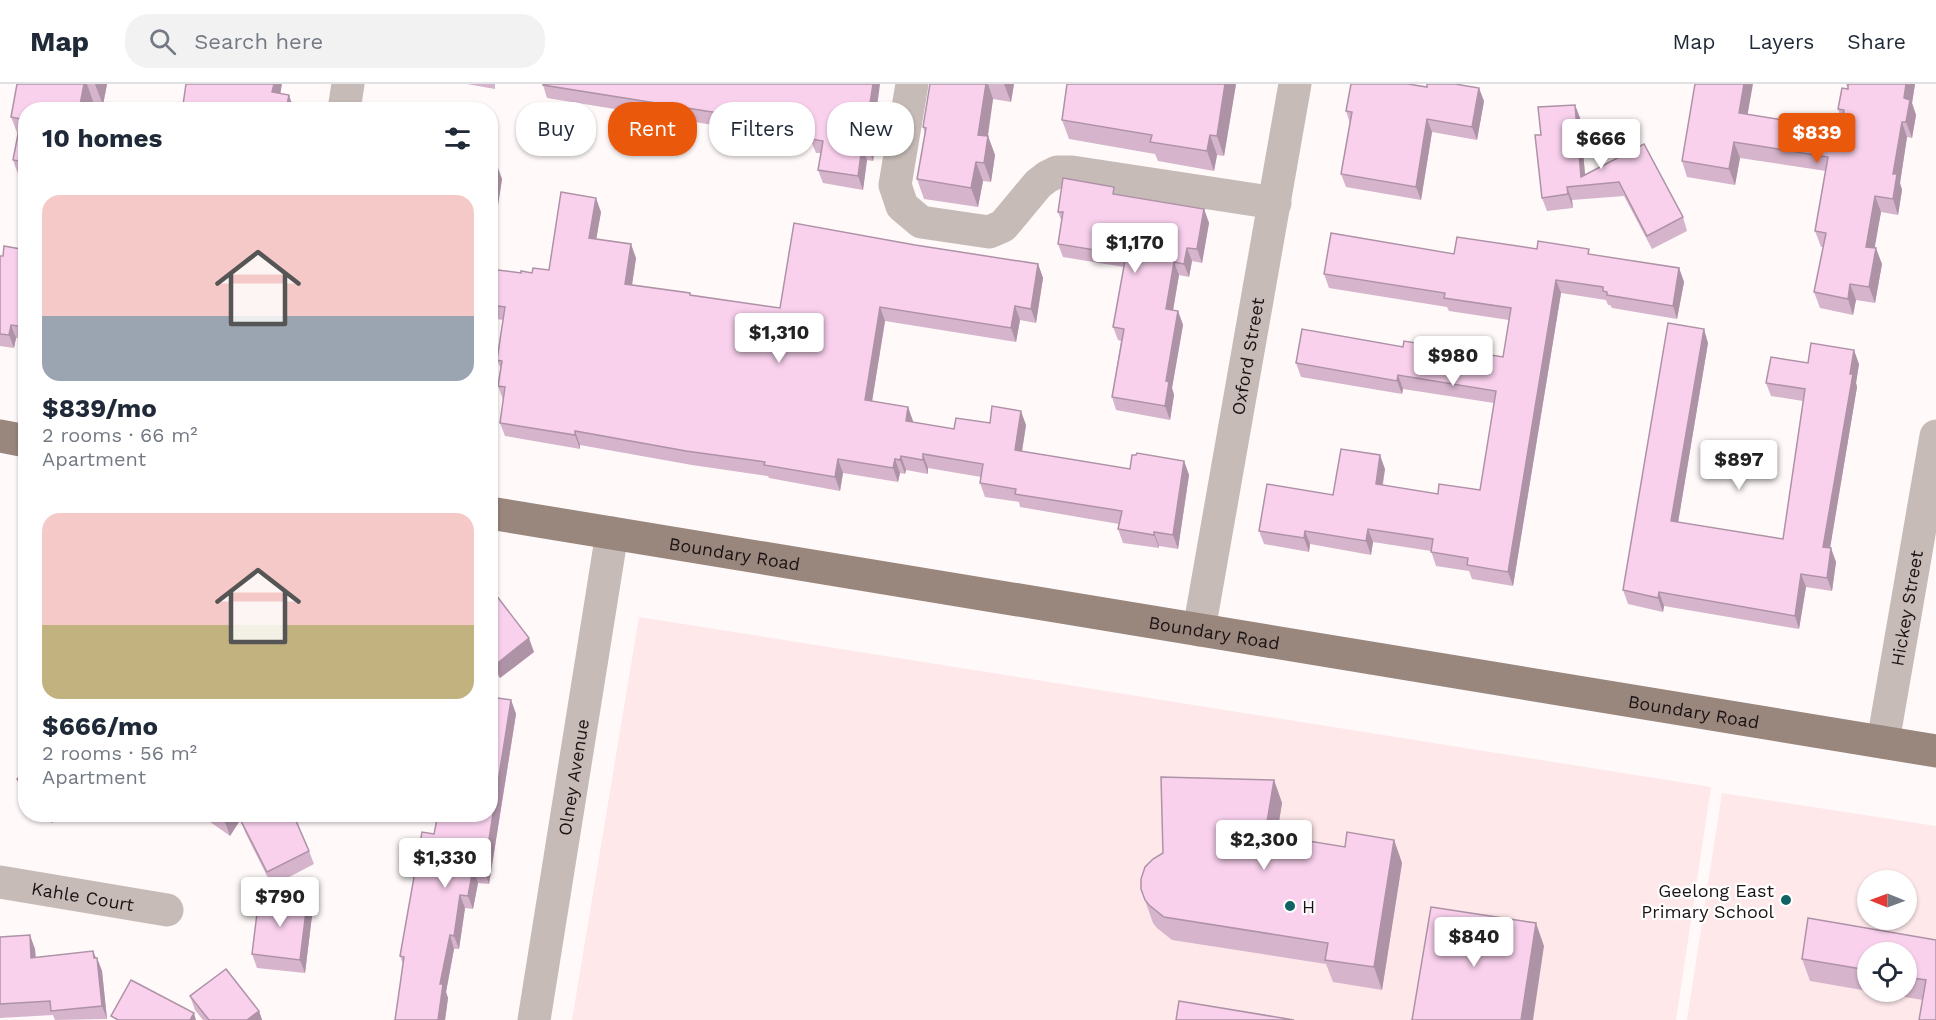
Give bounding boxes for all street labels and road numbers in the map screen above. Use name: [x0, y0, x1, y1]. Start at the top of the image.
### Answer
street label: Oxford Street: [1226, 295, 1268, 417]
street label: Boundary Road: [668, 532, 802, 574]
street label: Hickey Street: [1886, 548, 1927, 668]
street label: Boundary Road: [1147, 611, 1281, 653]
street label: Boundary Road: [1627, 690, 1761, 732]
street label: Olney Avenue: [553, 717, 593, 837]
street label: Kahle Court: [30, 877, 136, 915]

